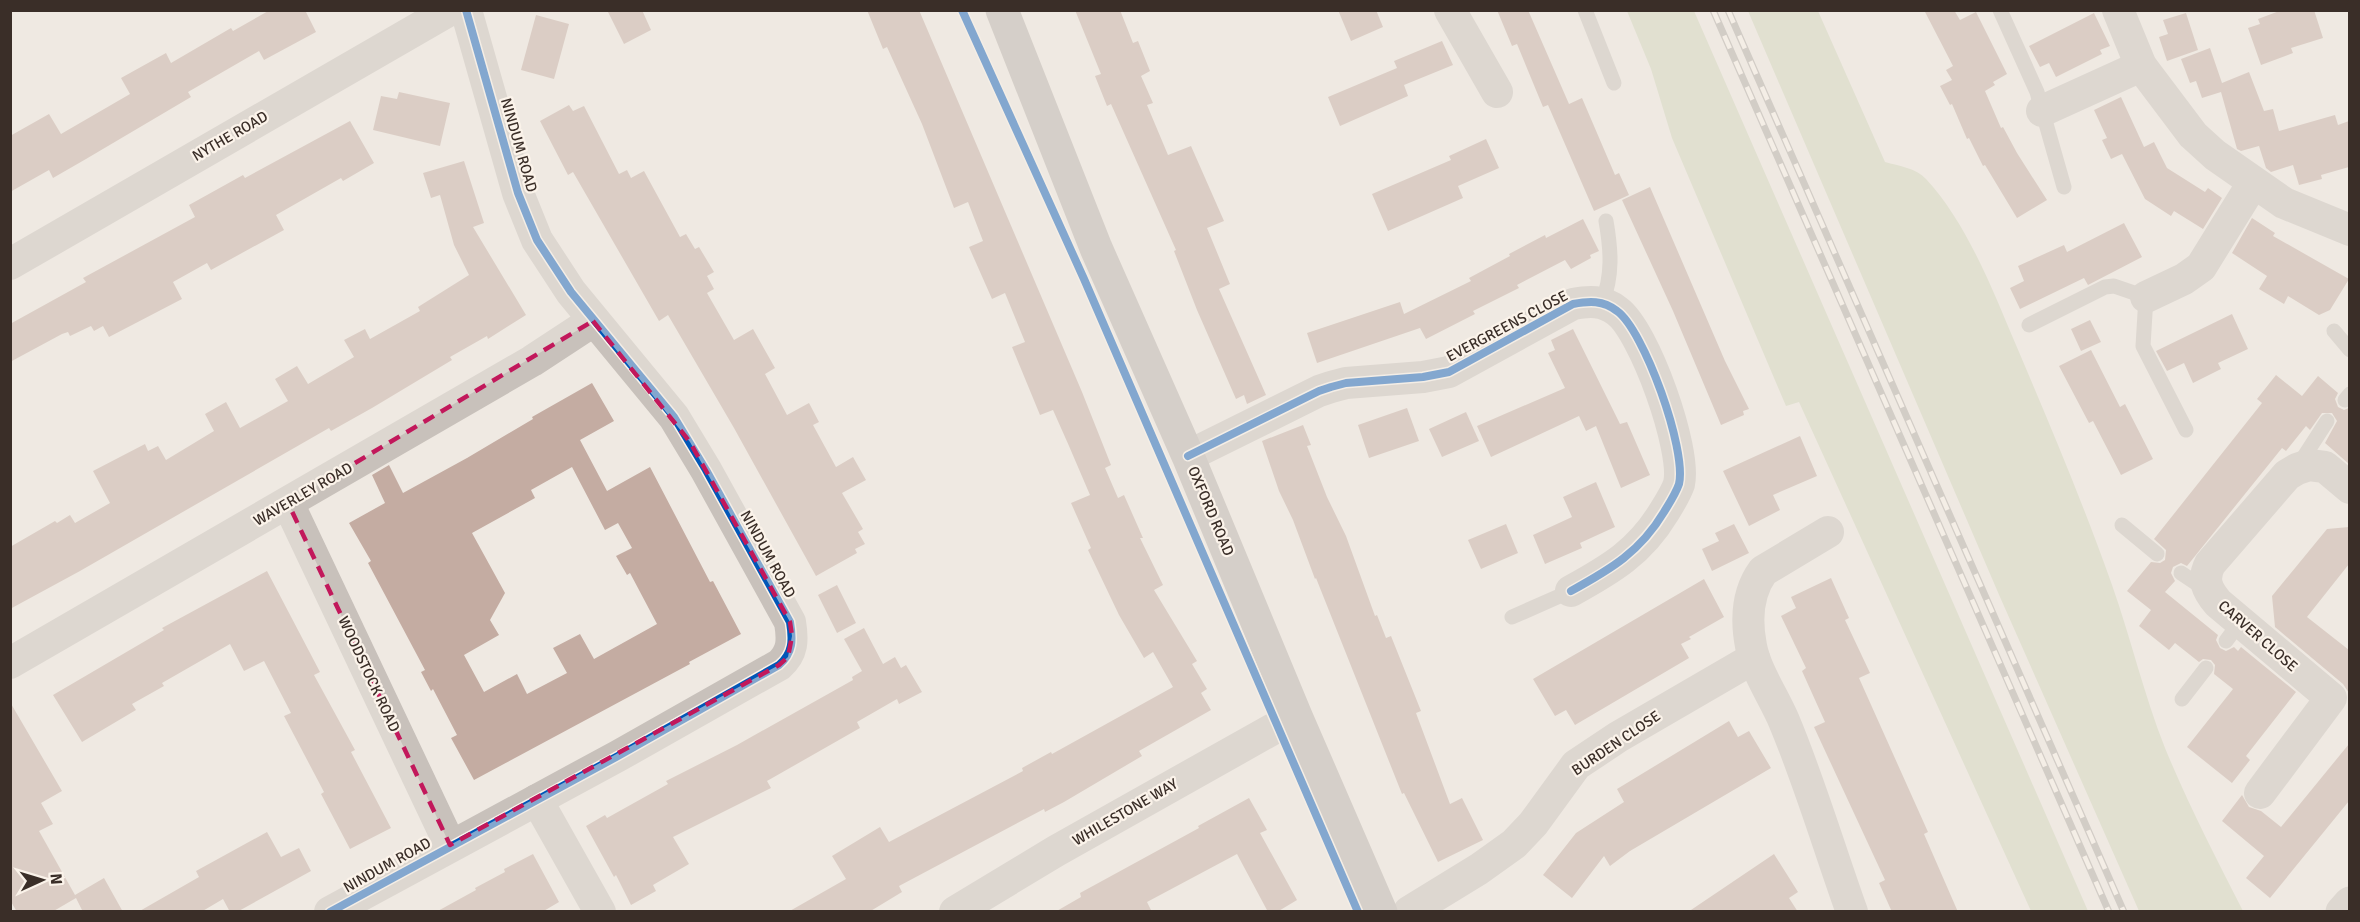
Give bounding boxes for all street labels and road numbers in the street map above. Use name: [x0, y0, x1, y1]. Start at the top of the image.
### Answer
street label: NINDUM ROAD: [497, 96, 541, 194]
street label: NYTHE ROAD: [189, 107, 271, 165]
street label: EVERGREENS CLOSE: [1443, 286, 1571, 366]
street label: WAVERLEY ROAD: [250, 458, 356, 530]
street label: OXFORD ROAD: [1184, 464, 1238, 558]
street label: NINDUM ROAD: [737, 507, 799, 601]
street label: CARVER CLOSE: [2215, 597, 2301, 675]
street label: WOODSTOCK ROAD: [334, 613, 404, 735]
street label: BURDEN CLOSE: [1568, 707, 1664, 779]
street label: WHILESTONE WAY: [1069, 774, 1181, 849]
street label: NINDUM ROAD: [340, 834, 434, 896]

